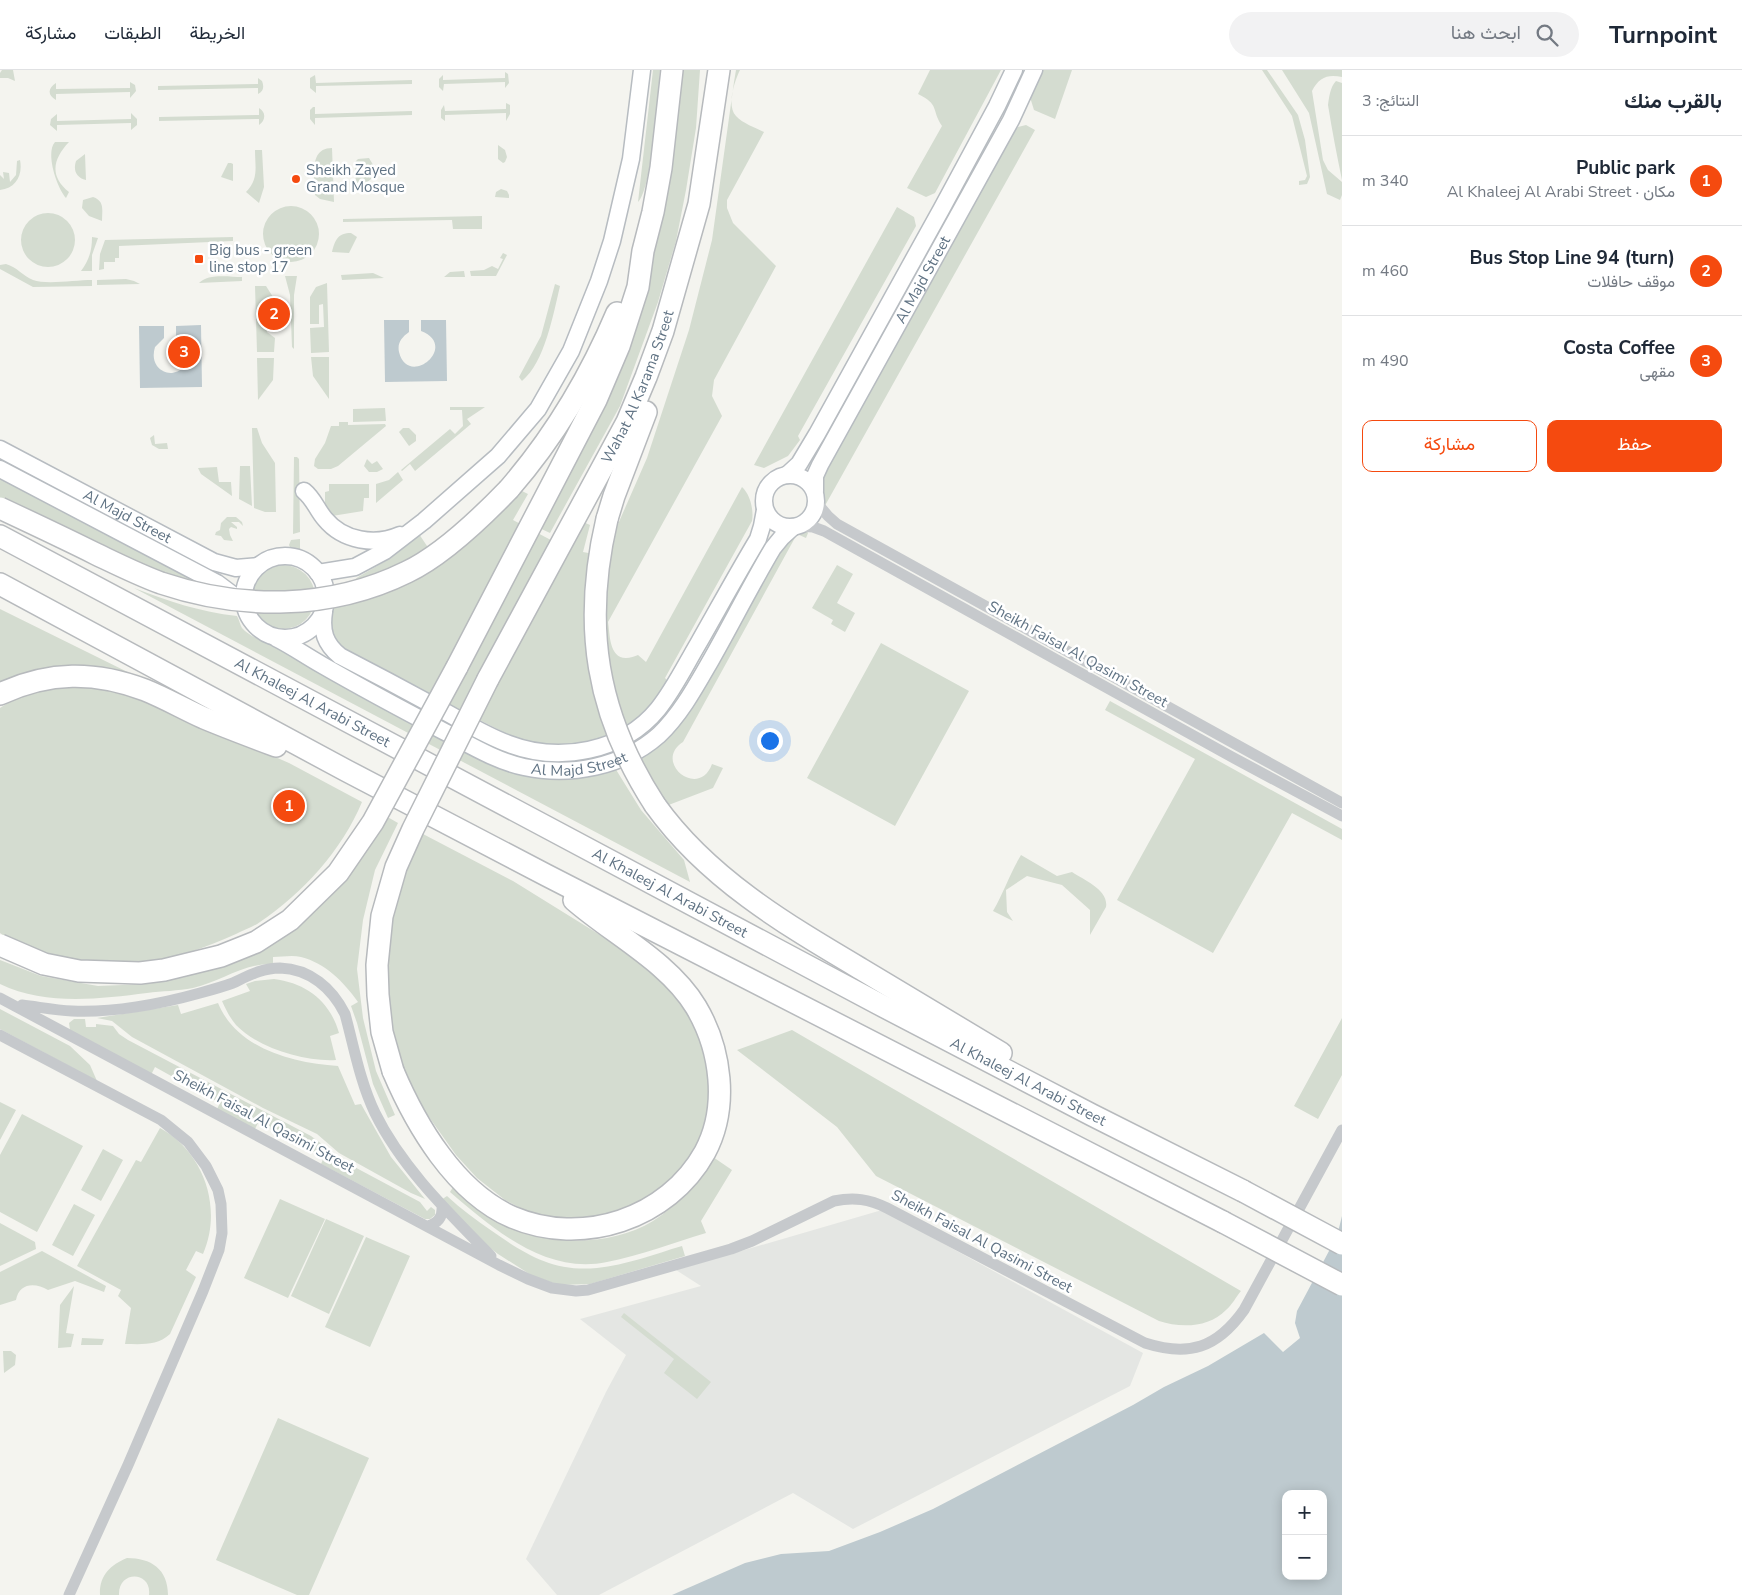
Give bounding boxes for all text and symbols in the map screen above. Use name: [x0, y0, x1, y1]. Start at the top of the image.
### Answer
search box: [1229, 12, 1579, 57]
text: Turnpoint: [1609, 19, 1717, 51]
text: ابحث هنا: [1451, 20, 1521, 46]
text: مشاركة: [25, 21, 76, 45]
text: الطبقات: [104, 21, 161, 45]
text: الخريطة: [189, 21, 245, 45]
icon: search: [1533, 21, 1561, 49]
text: بالقرب منك: [1624, 87, 1722, 115]
text: النتائج: 3: [1362, 90, 1419, 112]
text: Public park: [1576, 155, 1675, 181]
place label: Sheikh Zayed Grand Mosque: [306, 160, 405, 197]
text: 340 m: [1362, 170, 1409, 192]
text: 1: [1701, 170, 1711, 192]
marker: Sheikh Zayed Grand Mosque: [290, 173, 302, 185]
text: مكان · Al Khaleej Al Arabi Street: [1447, 181, 1675, 203]
street label: Al Majd Street: [890, 232, 955, 327]
place label: Big bus - green line stop 17: [209, 240, 312, 277]
text: Bus Stop Line 94 (turn): [1469, 245, 1675, 271]
marker: Big bus - green line stop 17: [193, 253, 205, 265]
text: 460 m: [1362, 260, 1409, 282]
text: 2: [1701, 260, 1711, 282]
text: موقف حافلات: [1587, 271, 1675, 293]
pin: 2: [258, 295, 290, 333]
street label: Wahat Al Karama Street: [597, 307, 679, 467]
pin: 3: [168, 333, 200, 371]
text: Costa Coffee: [1563, 335, 1675, 361]
text: 490 m: [1362, 350, 1409, 372]
text: 3: [1701, 350, 1711, 372]
text: مقهى: [1640, 361, 1675, 383]
button: مشاركة: [1362, 420, 1537, 472]
button: حفظ: [1547, 420, 1722, 472]
street label: Al Majd Street: [80, 485, 176, 548]
street label: Sheikh Faisal Al Qasimi Street: [985, 596, 1172, 712]
street label: Al Khaleej Al Arabi Street: [231, 653, 394, 752]
your location: [757, 728, 783, 754]
street label: Al Majd Street: [530, 747, 631, 781]
pin: 1: [273, 787, 305, 825]
street label: Al Khaleej Al Arabi Street: [589, 843, 752, 943]
street label: Al Khaleej Al Arabi Street: [947, 1033, 1110, 1131]
street label: Sheikh Faisal Al Qasimi Street: [170, 1065, 359, 1178]
street label: Sheikh Faisal Al Qasimi Street: [888, 1185, 1077, 1298]
map controls: [1282, 1490, 1327, 1580]
button: +: [1282, 1490, 1327, 1535]
button: −: [1282, 1535, 1327, 1580]

